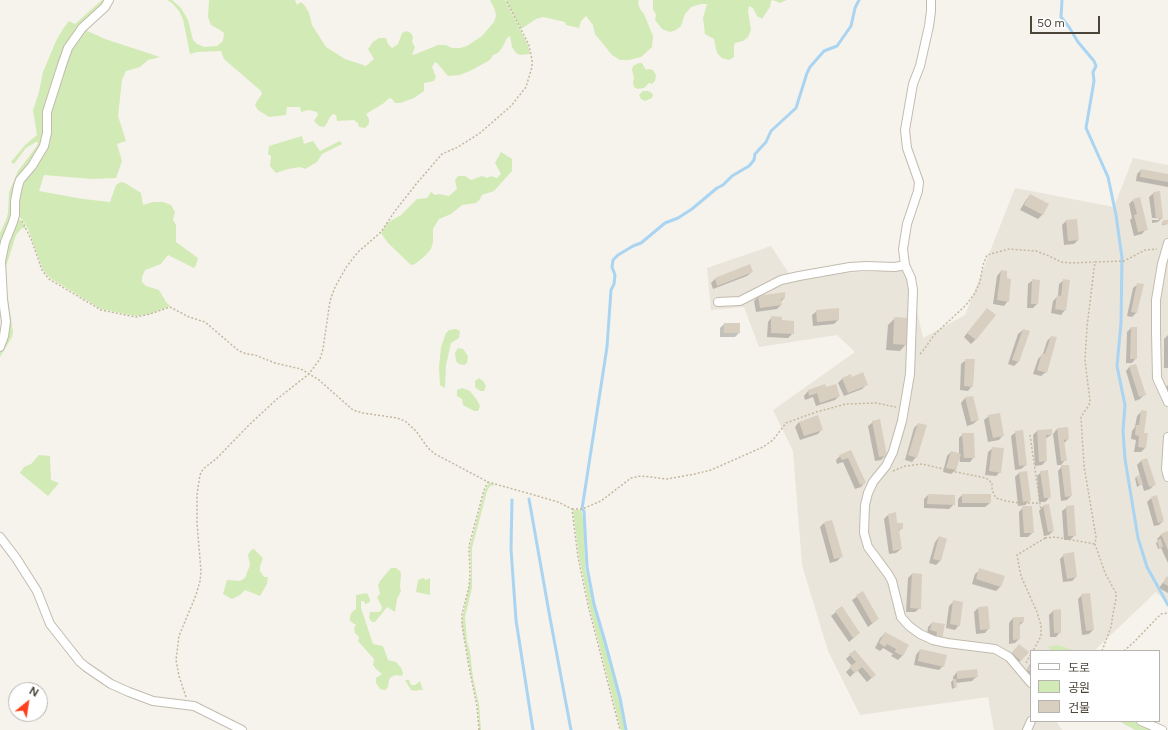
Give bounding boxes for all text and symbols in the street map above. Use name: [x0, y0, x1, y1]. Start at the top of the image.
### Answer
scale bar: [1032, 8, 1102, 34]
text: 50 m: [1037, 16, 1065, 30]
legend: [1030, 650, 1160, 722]
text: 도로: [1068, 661, 1090, 675]
text: 공원: [1068, 681, 1090, 695]
north arrow: [8, 682, 48, 722]
text: N: [27, 684, 41, 700]
text: 건물: [1068, 701, 1090, 715]

